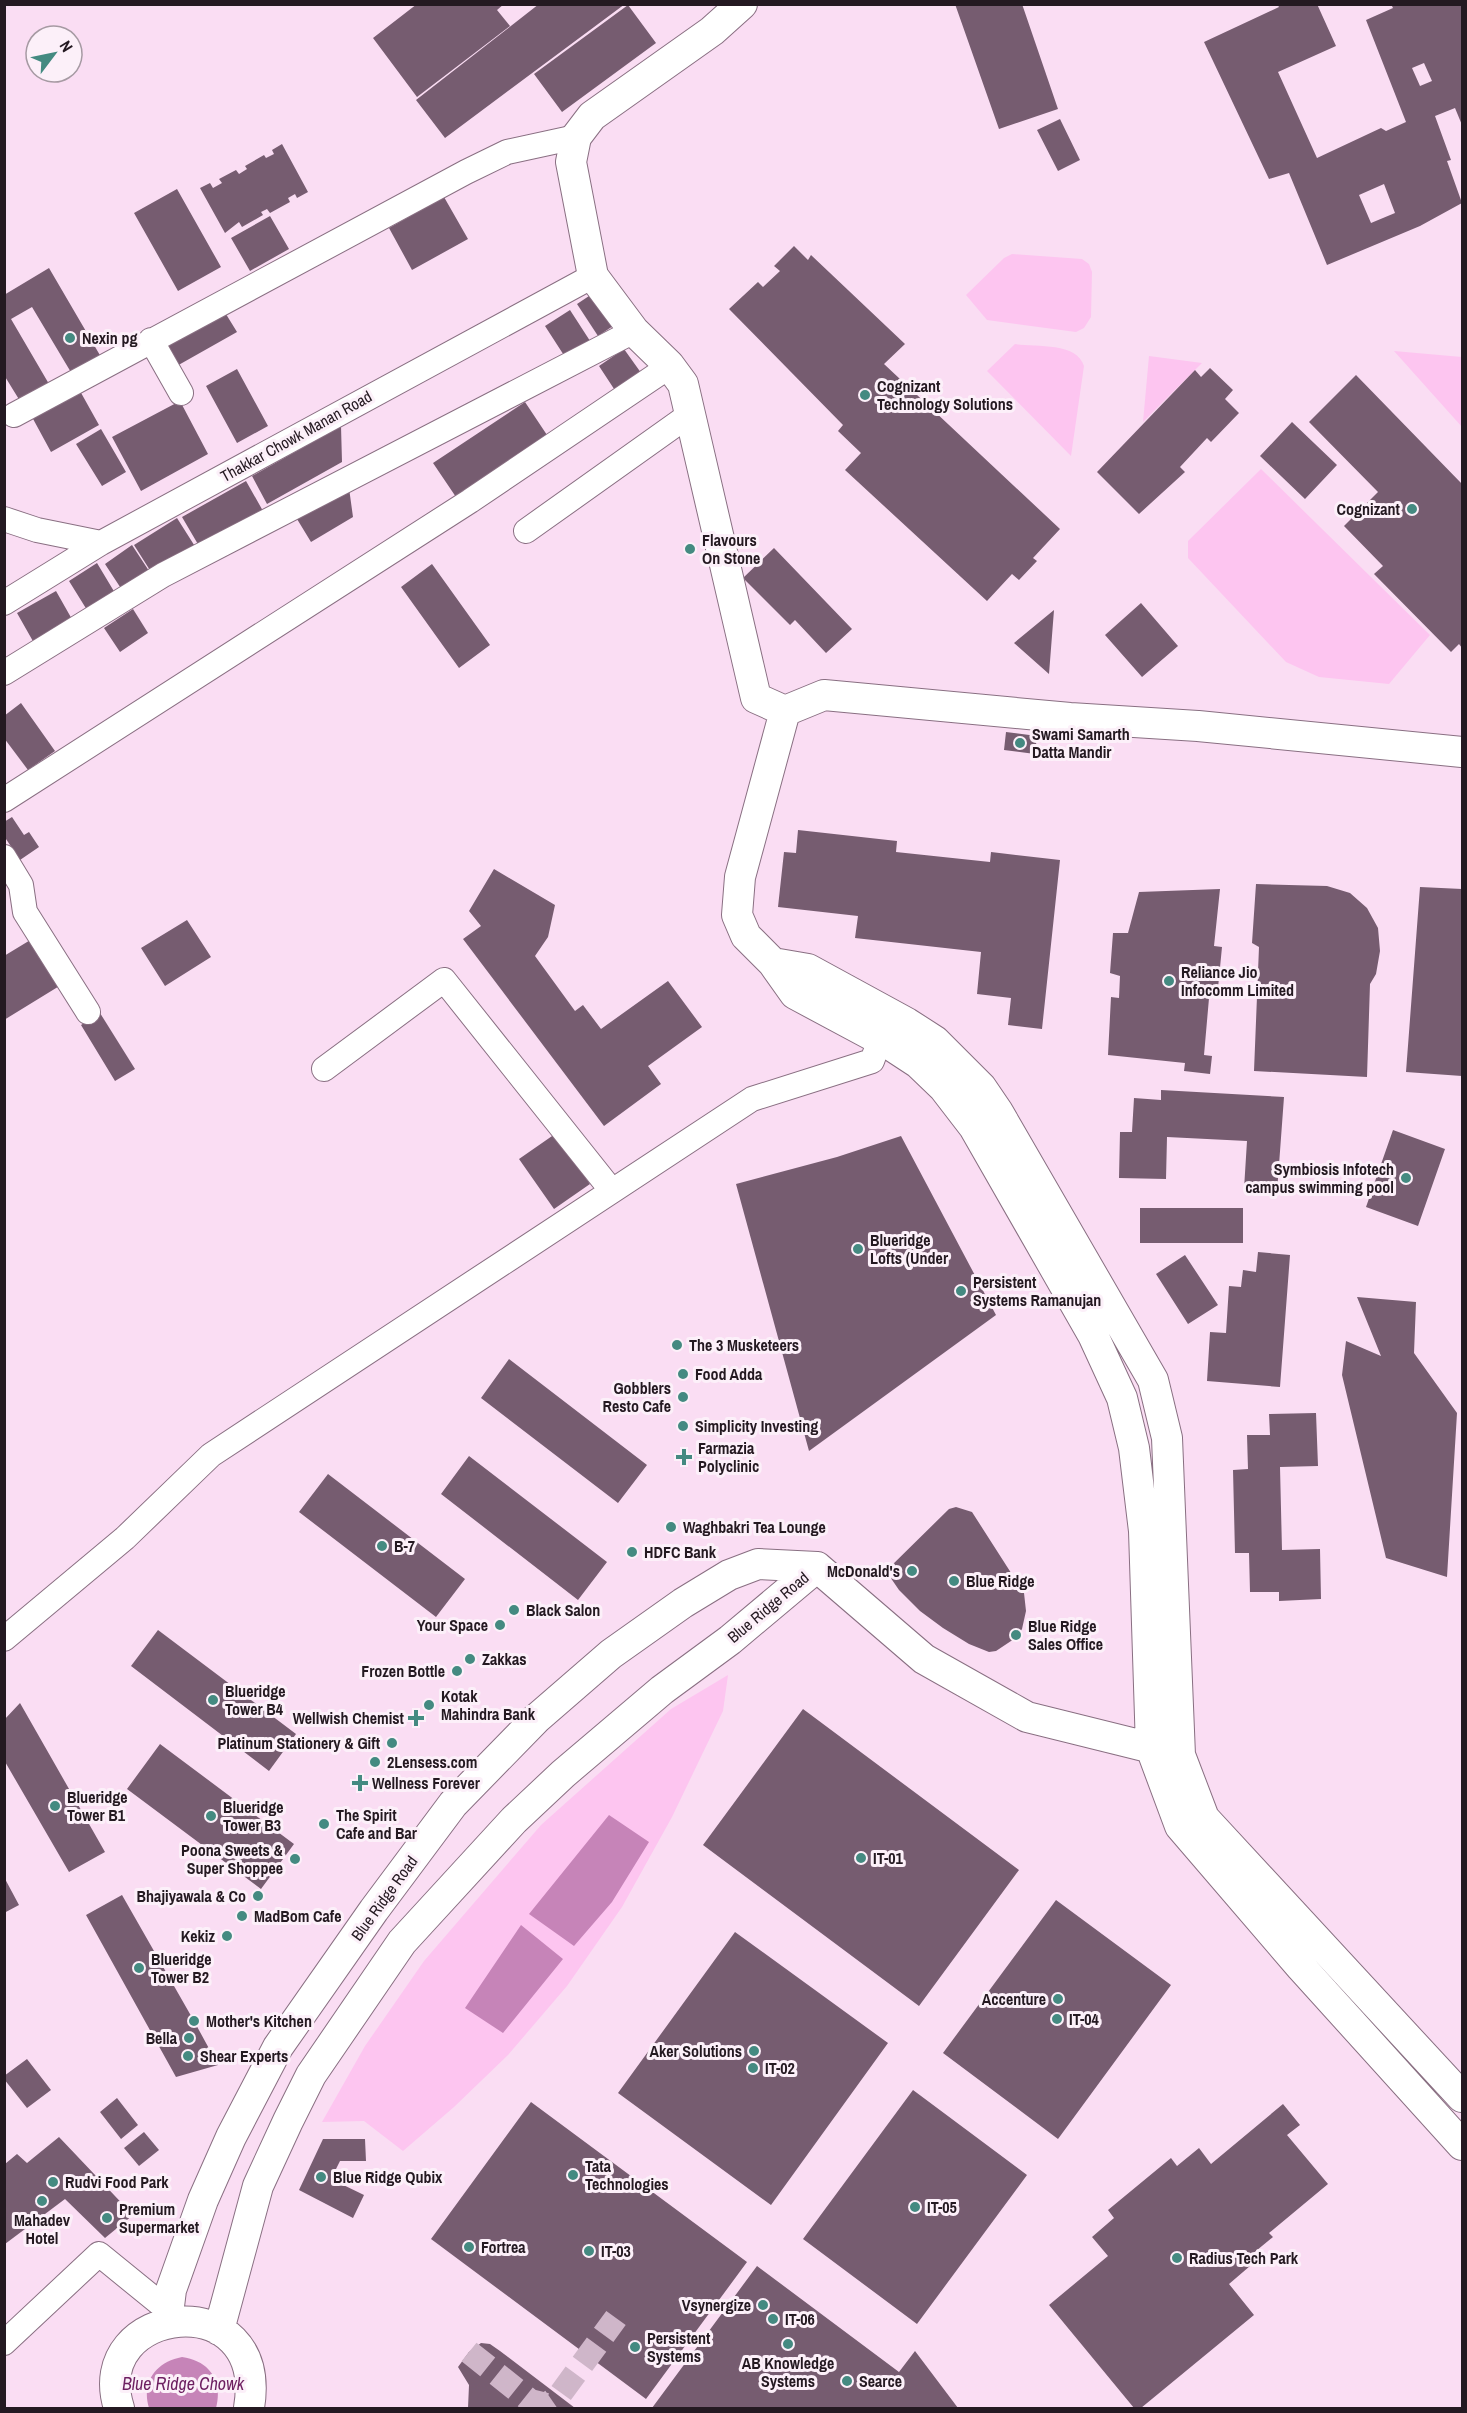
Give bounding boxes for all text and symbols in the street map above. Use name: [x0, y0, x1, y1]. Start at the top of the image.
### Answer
north arrow: [24, 24, 84, 84]
text: N: [55, 36, 79, 56]
place label: Nexin pg: [82, 327, 137, 349]
marker: Nexin pg: [63, 331, 77, 345]
place label: Cognizant Technology Solutions: [877, 375, 1013, 415]
street label: Thakkar Chowk Manan Road: [216, 385, 376, 487]
marker: Cognizant Technology Solutions: [858, 388, 872, 402]
place label: Cognizant: [1337, 498, 1401, 520]
marker: Cognizant: [1405, 502, 1419, 516]
place label: Flavours On Stone: [702, 529, 760, 569]
marker: Flavours On Stone: [683, 542, 697, 556]
place label: Swami Samarth Datta Mandir: [1032, 723, 1130, 763]
marker: Swami Samarth Datta Mandir: [1013, 736, 1027, 750]
place label: Reliance Jio Infocomm Limited: [1181, 961, 1294, 1001]
marker: Reliance Jio Infocomm Limited: [1162, 974, 1176, 988]
place label: Symbiosis Infotech campus swimming pool: [1245, 1158, 1394, 1198]
marker: Symbiosis Infotech campus swimming pool: [1399, 1171, 1413, 1185]
place label: Blueridge Lofts (Under: [870, 1229, 949, 1269]
marker: Blueridge Lofts (Under: [851, 1242, 865, 1256]
place label: Persistent Systems Ramanujan: [973, 1271, 1101, 1311]
marker: Persistent Systems Ramanujan: [954, 1284, 968, 1298]
place label: The 3 Musketeers: [689, 1334, 799, 1356]
marker: The 3 Musketeers: [670, 1338, 684, 1352]
place label: Food Adda: [695, 1363, 763, 1385]
marker: Food Adda: [676, 1367, 690, 1381]
place label: Gobblers Resto Cafe: [602, 1377, 671, 1417]
marker: Gobblers Resto Cafe: [676, 1390, 690, 1404]
place label: Simplicity Investing: [695, 1415, 818, 1437]
marker: Simplicity Investing: [676, 1419, 690, 1433]
place label: Farmazia Polyclinic: [698, 1437, 759, 1477]
marker: Farmazia Polyclinic: [675, 1448, 693, 1466]
place label: Waghbakri Tea Lounge: [683, 1516, 826, 1538]
marker: Waghbakri Tea Lounge: [664, 1520, 678, 1534]
place label: B-7: [394, 1535, 415, 1557]
marker: B-7: [375, 1539, 389, 1553]
place label: HDFC Bank: [644, 1541, 717, 1563]
marker: HDFC Bank: [625, 1545, 639, 1559]
place label: McDonald's: [827, 1560, 900, 1582]
marker: McDonald's: [905, 1564, 919, 1578]
street label: Blue Ridge Road: [723, 1566, 813, 1648]
place label: Blue Ridge: [966, 1570, 1035, 1592]
marker: Blue Ridge: [947, 1574, 961, 1588]
place label: Black Salon: [526, 1599, 600, 1621]
marker: Black Salon: [507, 1603, 521, 1617]
place label: Your Space: [417, 1614, 488, 1636]
place label: Blue Ridge Sales Office: [1028, 1615, 1103, 1655]
marker: Your Space: [493, 1618, 507, 1632]
marker: Blue Ridge Sales Office: [1009, 1628, 1023, 1642]
place label: Zakkas: [482, 1648, 527, 1670]
marker: Zakkas: [463, 1652, 477, 1666]
place label: Frozen Bottle: [361, 1660, 445, 1682]
marker: Frozen Bottle: [450, 1664, 464, 1678]
place label: Blueridge Tower B4: [225, 1680, 286, 1720]
place label: Kotak Mahindra Bank: [441, 1685, 536, 1725]
marker: Blueridge Tower B4: [206, 1693, 220, 1707]
marker: Kotak Mahindra Bank: [422, 1698, 436, 1712]
place label: Wellwish Chemist: [293, 1707, 405, 1729]
marker: Wellwish Chemist: [409, 1711, 423, 1725]
place label: Platinum Stationery & Gift: [217, 1732, 381, 1754]
marker: Platinum Stationery & Gift: [385, 1736, 399, 1750]
place label: 2Lensess.com: [387, 1751, 477, 1773]
marker: 2Lensess.com: [368, 1755, 382, 1769]
place label: Wellness Forever: [372, 1772, 481, 1794]
marker: Wellness Forever: [353, 1776, 367, 1790]
place label: Blueridge Tower B1: [67, 1786, 128, 1826]
place label: Blueridge Tower B3: [223, 1796, 284, 1836]
marker: Blueridge Tower B1: [48, 1799, 62, 1813]
place label: The Spirit Cafe and Bar: [336, 1804, 418, 1844]
marker: Blueridge Tower B3: [204, 1809, 218, 1823]
marker: The Spirit Cafe and Bar: [317, 1817, 331, 1831]
place label: Poona Sweets & Super Shoppee: [181, 1839, 284, 1879]
place label: IT-01: [873, 1847, 904, 1869]
street label: Blue Ridge Road: [346, 1851, 422, 1945]
marker: IT-01: [854, 1851, 868, 1865]
marker: Poona Sweets & Super Shoppee: [288, 1852, 302, 1866]
place label: Bhajiyawala & Co: [137, 1885, 246, 1907]
marker: Bhajiyawala & Co: [251, 1889, 265, 1903]
place label: MadBom Cafe: [254, 1905, 341, 1927]
marker: MadBom Cafe: [235, 1909, 249, 1923]
place label: Kekiz: [181, 1925, 215, 1947]
marker: Kekiz: [220, 1929, 234, 1943]
place label: Blueridge Tower B2: [151, 1948, 212, 1988]
marker: Blueridge Tower B2: [132, 1961, 146, 1975]
place label: Accenture: [982, 1988, 1046, 2010]
marker: Accenture: [1051, 1992, 1065, 2006]
place label: IT-04: [1069, 2008, 1100, 2030]
place label: Mother's Kitchen: [206, 2010, 312, 2032]
marker: IT-04: [1050, 2012, 1064, 2026]
marker: Mother's Kitchen: [187, 2014, 201, 2028]
place label: Bella: [146, 2027, 178, 2049]
marker: Bella: [182, 2031, 196, 2045]
place label: Aker Solutions: [649, 2040, 742, 2062]
marker: Aker Solutions: [747, 2044, 761, 2058]
place label: Shear Experts: [200, 2045, 288, 2067]
marker: Shear Experts: [181, 2049, 195, 2063]
place label: IT-02: [765, 2057, 795, 2079]
marker: IT-02: [746, 2061, 760, 2075]
place label: Tata Technologies: [585, 2155, 669, 2195]
place label: Blue Ridge Qubix: [333, 2166, 443, 2188]
marker: Tata Technologies: [566, 2168, 580, 2182]
marker: Blue Ridge Qubix: [314, 2170, 328, 2184]
place label: Rudvi Food Park: [65, 2171, 169, 2193]
marker: Rudvi Food Park: [46, 2175, 60, 2189]
marker: Mahadev Hotel: [35, 2194, 49, 2208]
place label: IT-05: [927, 2196, 957, 2218]
place label: Premium Supermarket: [119, 2198, 200, 2238]
marker: IT-05: [908, 2200, 922, 2214]
place label: Mahadev Hotel: [14, 2209, 71, 2249]
marker: Premium Supermarket: [100, 2211, 114, 2225]
place label: Fortrea: [481, 2236, 526, 2258]
marker: Fortrea: [462, 2240, 476, 2254]
place label: IT-03: [601, 2240, 631, 2262]
marker: IT-03: [582, 2244, 596, 2258]
place label: Radius Tech Park: [1189, 2247, 1299, 2269]
marker: Radius Tech Park: [1170, 2251, 1184, 2265]
place label: Vsynergize: [682, 2294, 751, 2316]
marker: Vsynergize: [756, 2298, 770, 2312]
place label: IT-06: [785, 2308, 815, 2330]
marker: IT-06: [766, 2312, 780, 2326]
place label: Persistent Systems: [647, 2327, 711, 2367]
marker: AB Knowledge Systems: [781, 2337, 795, 2351]
marker: Persistent Systems: [628, 2340, 642, 2354]
place label: AB Knowledge Systems: [742, 2352, 834, 2392]
place label: Searce: [859, 2370, 902, 2392]
water label: Blue Ridge Chowk: [122, 2371, 245, 2396]
marker: Searce: [840, 2374, 854, 2388]

